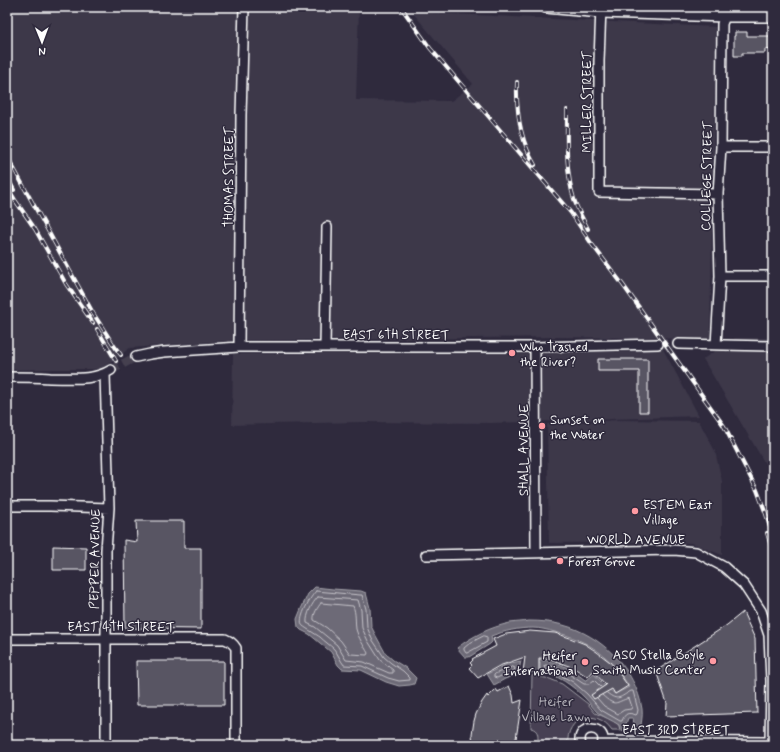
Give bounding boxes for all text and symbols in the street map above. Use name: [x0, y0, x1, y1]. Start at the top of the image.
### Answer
north arrow: [22, 22, 62, 62]
text: N: [38, 44, 46, 58]
street label: MILLER STREET: [579, 50, 596, 153]
street label: COLLEGE STREET: [698, 120, 717, 231]
street label: THOMAS STREET: [221, 125, 238, 227]
street label: EAST 6TH STREET: [343, 327, 449, 344]
place label: Who Trashed the River?: [520, 339, 588, 371]
marker: Who Trashed the River?: [507, 348, 517, 358]
street label: SHALL AVENUE: [516, 404, 533, 496]
place label: Sunset on the Water: [550, 412, 605, 444]
marker: Sunset on the Water: [537, 421, 547, 431]
place label: ESTEM East Village: [643, 497, 712, 529]
marker: ESTEM East Village: [630, 506, 640, 516]
street label: PEPPER AVENUE: [86, 508, 105, 609]
street label: WORLD AVENUE: [587, 532, 685, 549]
place label: Forest Grove: [568, 554, 635, 571]
marker: Forest Grove: [555, 556, 565, 566]
street label: EAST 4TH STREET: [67, 619, 175, 636]
place label: ASO Stella Boyle Smith Music Center: [592, 647, 706, 679]
place label: Heifer International: [503, 648, 578, 680]
marker: ASO Stella Boyle Smith Music Center: [708, 656, 718, 666]
marker: Heifer International: [580, 657, 590, 667]
park label: Heifer Village Lawn: [521, 694, 591, 726]
street label: EAST 3RD STREET: [622, 722, 730, 739]

